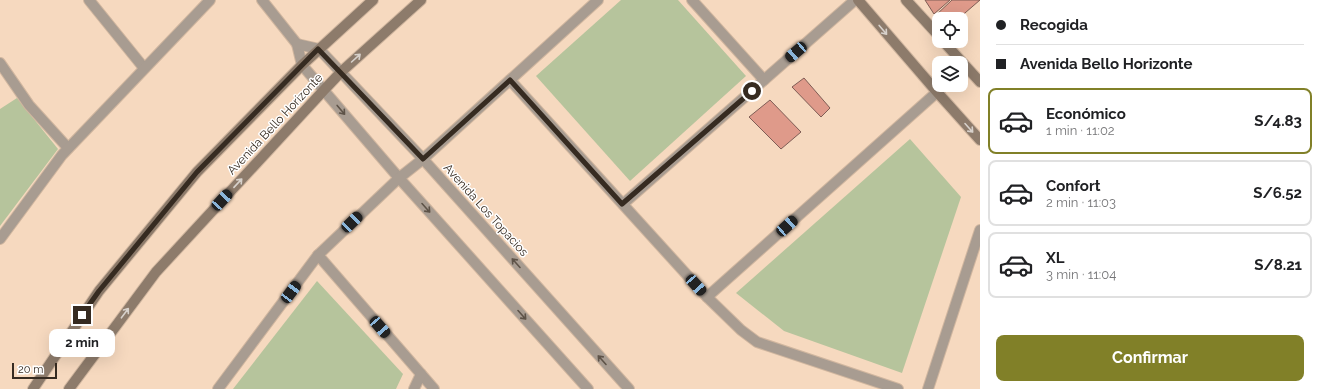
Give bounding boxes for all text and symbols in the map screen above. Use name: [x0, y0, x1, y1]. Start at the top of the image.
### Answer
map controls: [932, 12, 968, 92]
button: locate: [932, 12, 968, 48]
text: Recogida: [1020, 16, 1088, 34]
one-way arrow: [879, 24, 888, 35]
car: [783, 40, 809, 64]
one-way arrow: [351, 54, 362, 63]
text: Avenida Bello Horizonte: [1020, 55, 1193, 73]
button: layers: [932, 56, 968, 92]
street label: Avenida Bello Horizonte: [225, 71, 325, 177]
route start: [743, 82, 761, 100]
icon: car: [998, 103, 1034, 139]
one-way arrow: [336, 105, 346, 115]
text: Económico: [1046, 105, 1126, 123]
text: S/4.83: [1254, 112, 1302, 130]
one-way arrow: [964, 122, 973, 133]
text: 1 min · 11:02: [1046, 123, 1115, 138]
street label: Avenida Los Topacios: [441, 161, 531, 259]
icon: car: [998, 175, 1034, 211]
text: Confort: [1046, 177, 1100, 195]
one-way arrow: [233, 178, 242, 188]
text: S/6.52: [1253, 184, 1302, 202]
car: [209, 187, 235, 213]
text: 2 min · 11:03: [1046, 195, 1116, 210]
one-way arrow: [421, 203, 430, 213]
car: [339, 209, 365, 235]
car: [774, 214, 800, 238]
icon: car: [998, 247, 1034, 283]
text: XL: [1046, 249, 1064, 267]
text: S/8.21: [1254, 256, 1302, 274]
one-way arrow: [511, 258, 521, 268]
text: 3 min · 11:04: [1046, 267, 1116, 282]
car: [684, 272, 708, 298]
car: [279, 279, 303, 305]
route end: [73, 306, 91, 324]
one-way arrow: [121, 307, 129, 318]
one-way arrow: [517, 310, 526, 320]
car: [368, 314, 392, 340]
callout: 2 min: [49, 329, 115, 357]
text: 2 min: [65, 335, 99, 350]
button: Confirmar: [996, 335, 1304, 381]
one-way arrow: [598, 355, 607, 366]
scale bar: [12, 361, 57, 380]
text: 20 m: [18, 363, 43, 376]

